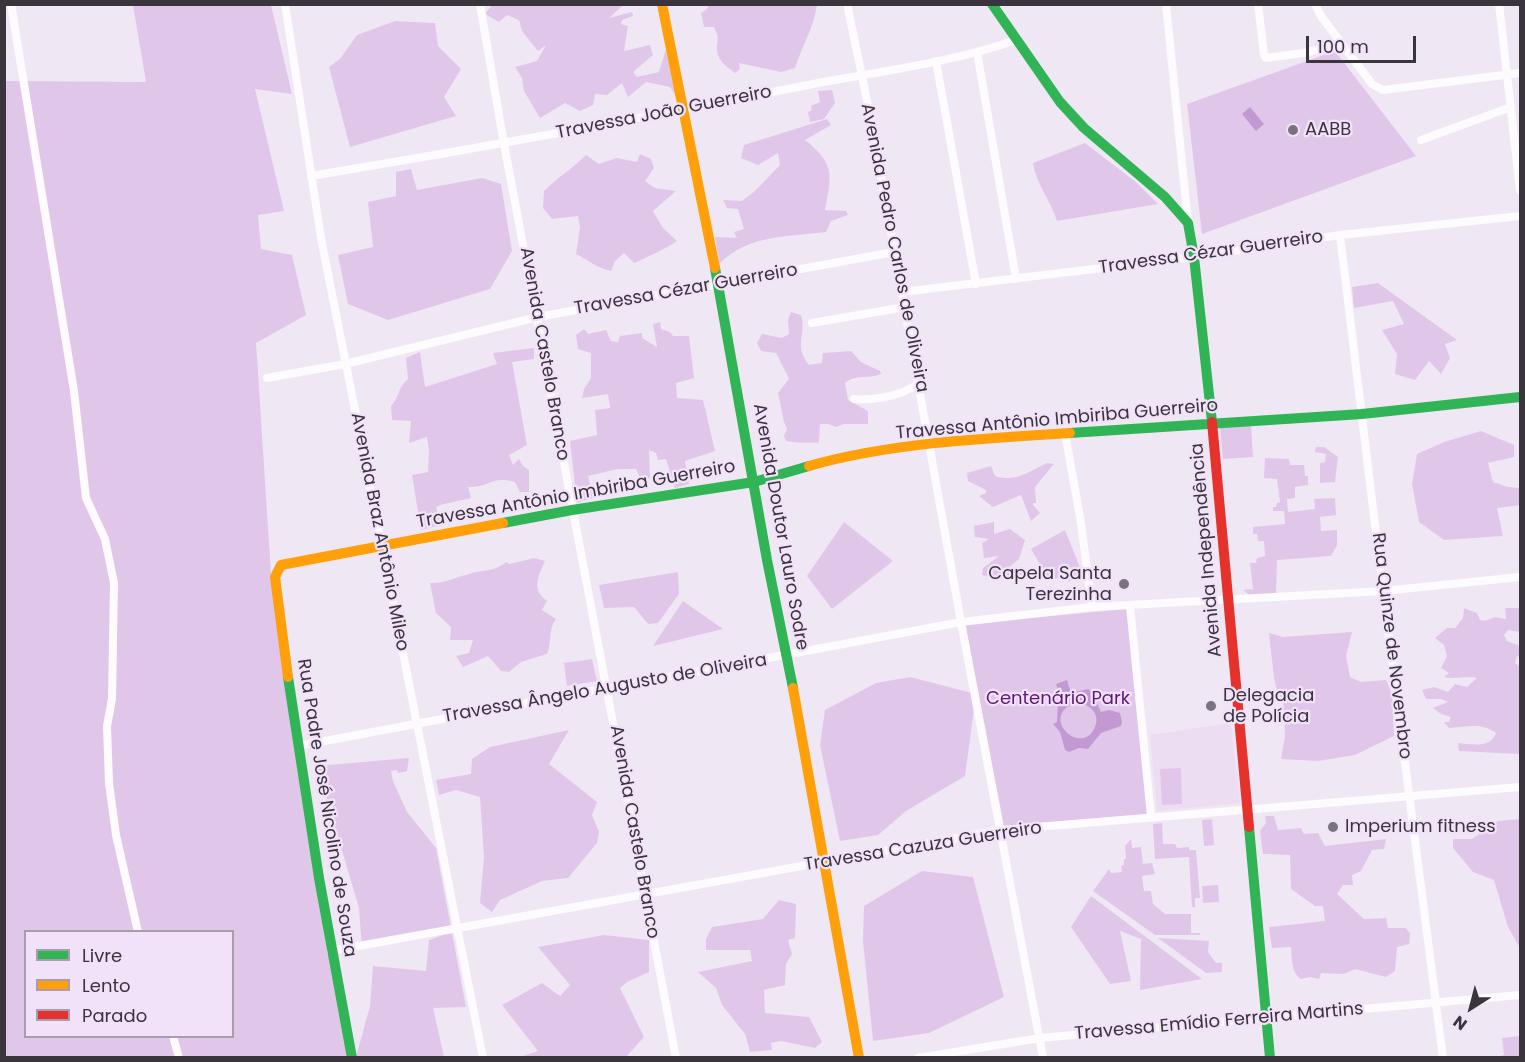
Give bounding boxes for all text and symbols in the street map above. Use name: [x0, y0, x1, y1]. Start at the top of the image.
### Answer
scale bar: [1309, 24, 1418, 62]
text: 100 m: [1317, 34, 1369, 59]
street label: Travessa João Guerreiro: [554, 81, 774, 145]
street label: Avenida Pedro Carlos de Oliveira: [855, 102, 933, 394]
place label: AABB: [1305, 119, 1351, 141]
marker: AABB: [1286, 123, 1300, 137]
street label: Travessa Cézar Guerreiro: [1097, 227, 1325, 279]
street label: Avenida Castelo Branco: [515, 246, 573, 462]
street label: Travessa Cézar Guerreiro: [573, 260, 799, 320]
street label: Travessa Antônio Imbiriba Guerreiro: [895, 395, 1219, 445]
street label: Avenida Doutor Lauro Sodre: [748, 402, 812, 652]
street label: Avenida Braz Antônio Mileo: [345, 411, 413, 653]
street label: Avenida Independência: [1187, 442, 1227, 658]
street label: Travessa Antônio Imbiriba Guerreiro: [415, 456, 737, 534]
street label: Rua Quinze de Novembro: [1366, 532, 1416, 760]
place label: Capela Santa Terezinha: [988, 563, 1112, 606]
marker: Capela Santa Terezinha: [1117, 577, 1131, 591]
street label: Travessa Ângelo Augusto de Oliveira: [441, 650, 769, 728]
street label: Rua Padre José Nicolino de Souza: [292, 657, 360, 959]
place label: Delegacia de Polícia: [1223, 685, 1314, 728]
park label: Centenário Park: [986, 688, 1130, 710]
marker: Delegacia de Polícia: [1204, 699, 1218, 713]
street label: Avenida Castelo Branco: [605, 724, 663, 940]
place label: Imperium fitness: [1345, 816, 1496, 838]
street label: Travessa Cazuza Guerreiro: [803, 818, 1043, 876]
marker: Imperium fitness: [1326, 820, 1340, 834]
legend: [24, 930, 234, 1038]
text: Livre: [82, 943, 122, 968]
text: Lento: [82, 973, 131, 998]
north arrow: [1441, 978, 1501, 1038]
street label: Travessa Emídio Ferreira Martins: [1074, 999, 1364, 1045]
text: Parado: [82, 1003, 147, 1028]
text: N: [1448, 1010, 1472, 1036]

